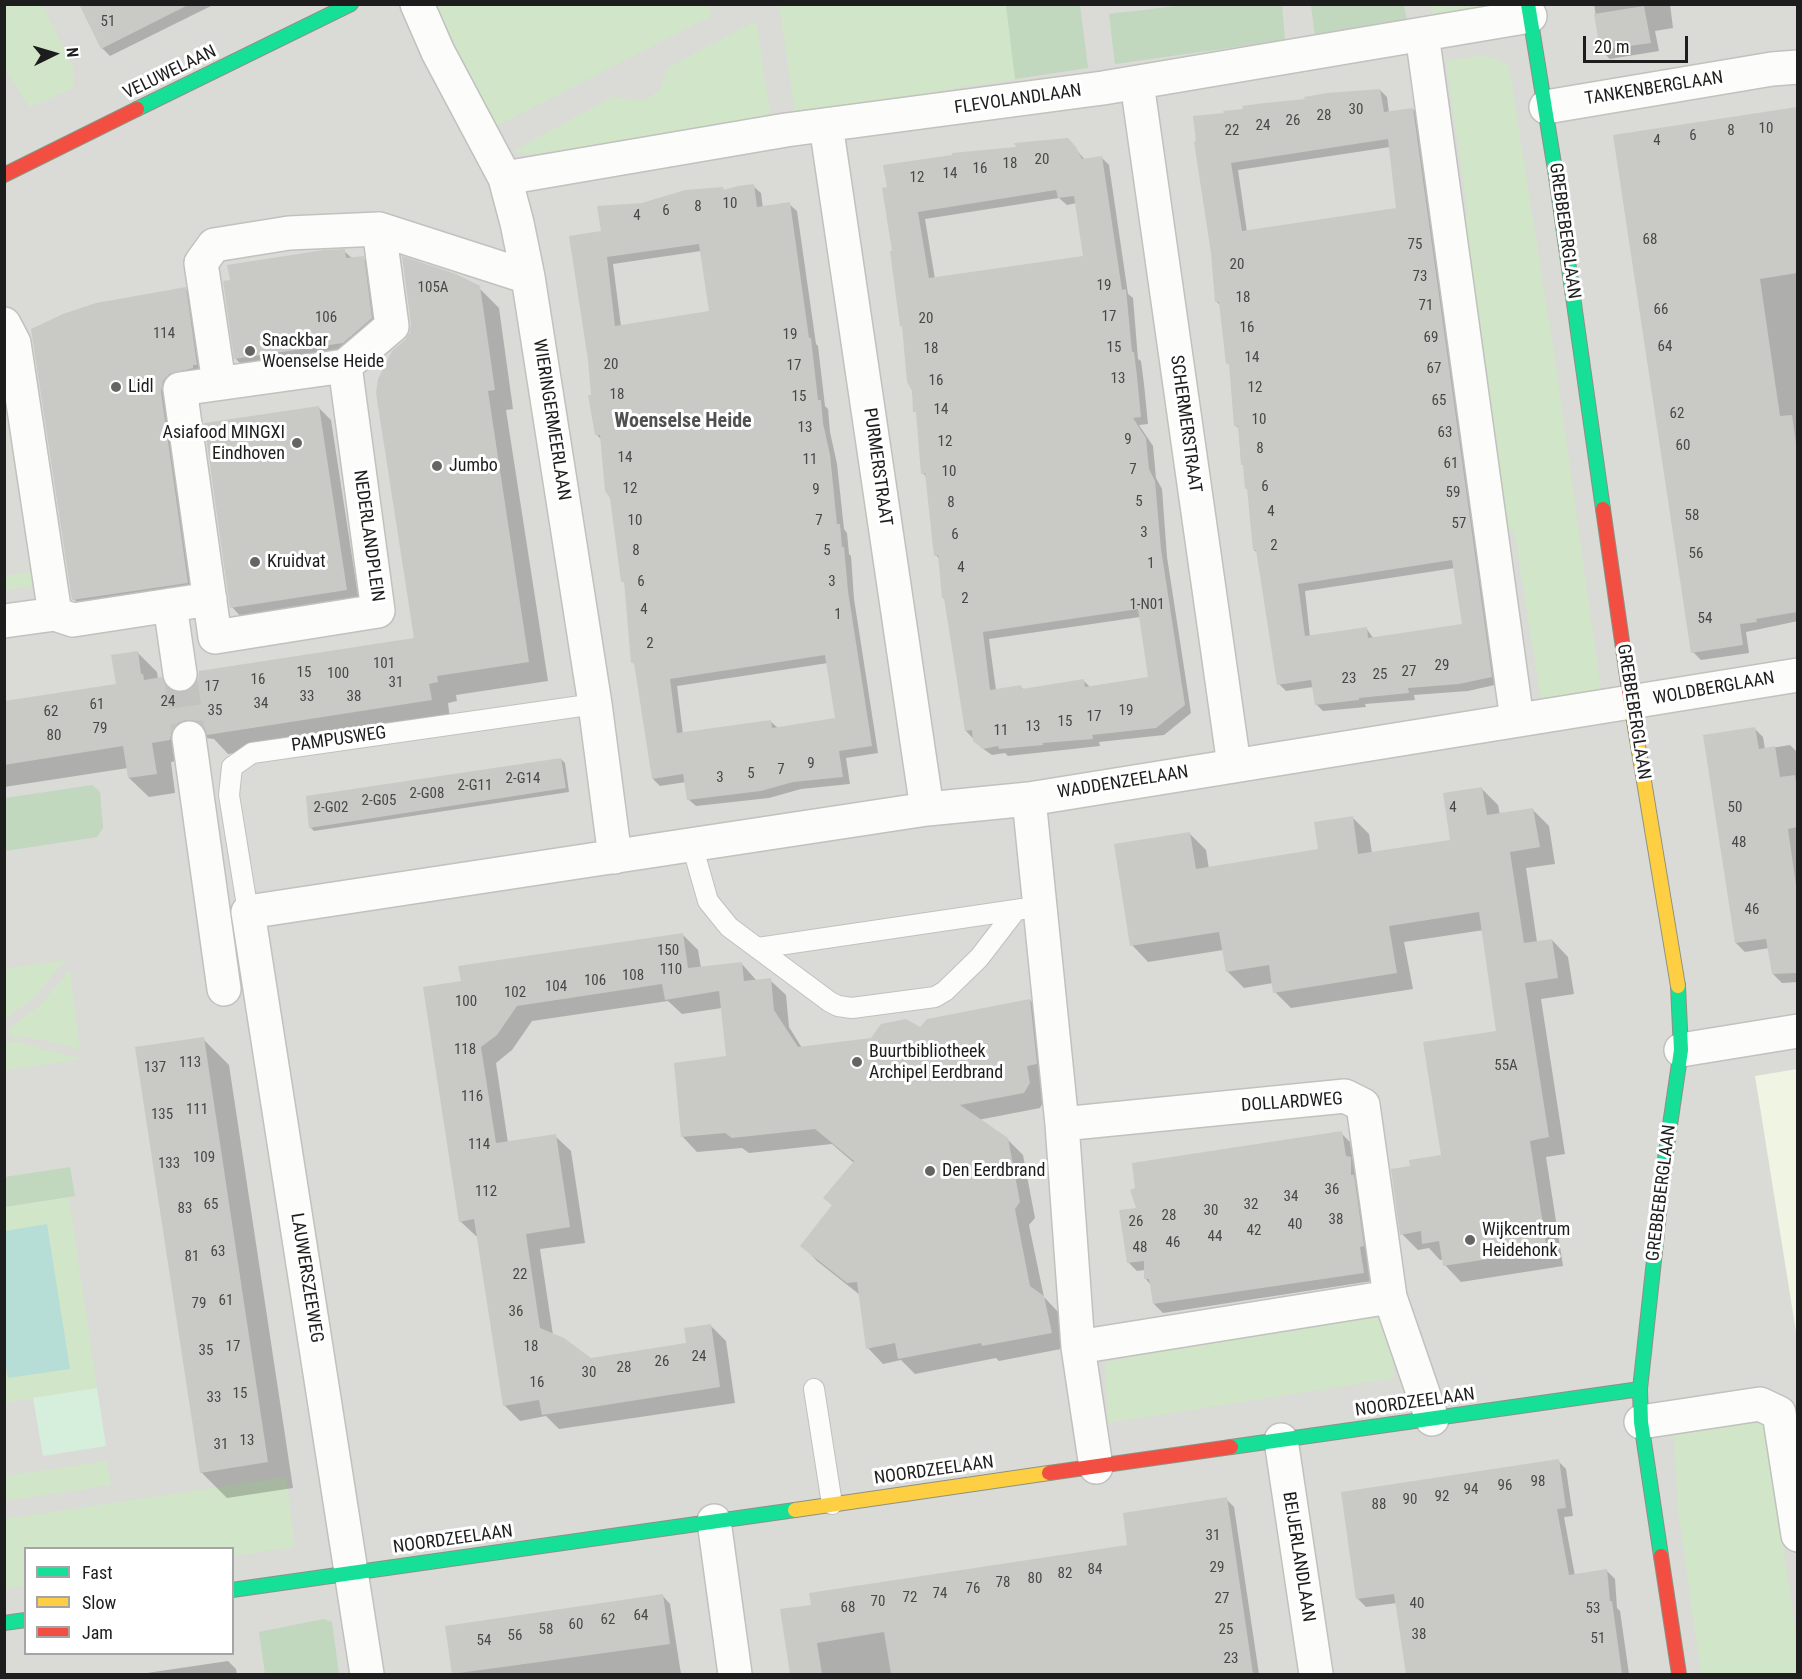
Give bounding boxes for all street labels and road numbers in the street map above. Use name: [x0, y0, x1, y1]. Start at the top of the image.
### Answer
street label: VELUWELAAN: [120, 41, 220, 105]
street label: TANKENBERGLAAN: [1583, 67, 1725, 111]
street label: FLEVOLANDLAAN: [953, 80, 1083, 120]
street label: GREBBEBERGLAAN: [1544, 161, 1584, 301]
street label: WIERINGERMEERLAAN: [528, 338, 574, 502]
street label: SCHERMERSTRAAT: [1165, 354, 1205, 494]
street label: PURMERSTRAAT: [858, 407, 896, 527]
street label: NEDERLANDPLEIN: [348, 469, 388, 603]
street label: GREBBEBERGLAAN: [1612, 642, 1654, 782]
street label: WOLDBERGLAAN: [1652, 668, 1776, 710]
street label: PAMPUSWEG: [290, 723, 388, 757]
street label: WADDENZEELAAN: [1056, 762, 1190, 804]
street label: DOLLARDWEG: [1240, 1089, 1344, 1117]
street label: GREBBEBERGLAAN: [1643, 1124, 1681, 1262]
street label: LAUWERSZEEWEG: [285, 1212, 327, 1344]
street label: NOORDZEELAAN: [1354, 1384, 1476, 1422]
street label: NOORDZEELAAN: [873, 1452, 995, 1490]
street label: BEIJERLANDLAAN: [1277, 1490, 1319, 1624]
street label: NOORDZEELAAN: [392, 1521, 514, 1559]

